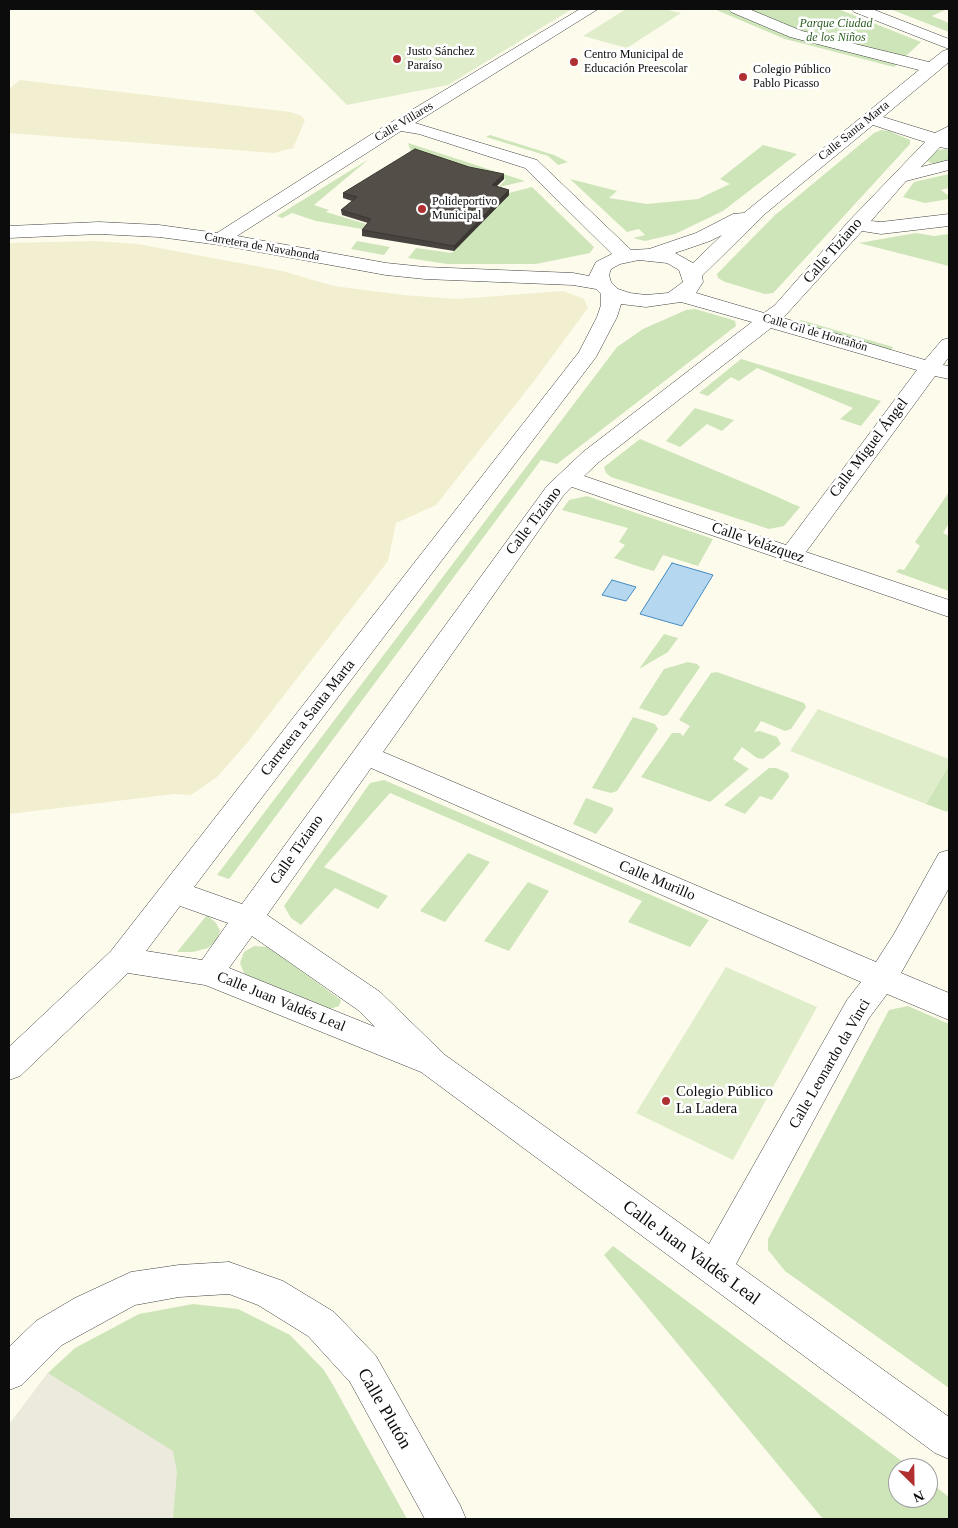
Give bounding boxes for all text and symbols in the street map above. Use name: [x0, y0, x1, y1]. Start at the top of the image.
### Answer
park label: Parque Ciudad de los Niños: [799, 17, 873, 45]
place label: Justo Sánchez Paraíso: [407, 45, 475, 73]
place label: Centro Municipal de Educación Preescolar: [584, 48, 688, 76]
marker: Justo Sánchez Paraíso: [391, 53, 403, 65]
marker: Centro Municipal de Educación Preescolar: [568, 56, 580, 68]
place label: Colegio Público Pablo Picasso: [753, 63, 831, 91]
marker: Colegio Público Pablo Picasso: [737, 71, 749, 83]
street label: Calle Santa Marta: [816, 98, 892, 164]
street label: Calle Villares: [372, 99, 436, 145]
place label: Polideportivo Municipal: [432, 195, 497, 223]
marker: Polideportivo Municipal: [416, 203, 428, 215]
street label: Calle Tiziano: [800, 215, 866, 287]
street label: Carretera de Navahonda: [203, 230, 321, 264]
street label: Calle Gil de Hontañón: [761, 311, 869, 355]
street label: Calle Miguel Ángel: [826, 395, 912, 501]
street label: Calle Tiziano: [503, 483, 565, 559]
street label: Calle Velázquez: [709, 519, 807, 567]
street label: Carretera a Santa Marta: [257, 656, 359, 780]
street label: Calle Tiziano: [266, 812, 328, 888]
street label: Calle Murillo: [616, 857, 698, 905]
street label: Calle Juan Valdés Leal: [214, 968, 348, 1036]
street label: Calle Leonardo da Vinci: [785, 996, 875, 1132]
place label: Colegio Público La Ladera: [676, 1083, 773, 1118]
marker: Colegio Público La Ladera: [660, 1095, 672, 1107]
street label: Calle Juan Valdés Leal: [618, 1196, 764, 1310]
street label: Calle Plutón: [352, 1365, 416, 1453]
north arrow: [888, 1458, 938, 1508]
text: N: [911, 1487, 926, 1505]

